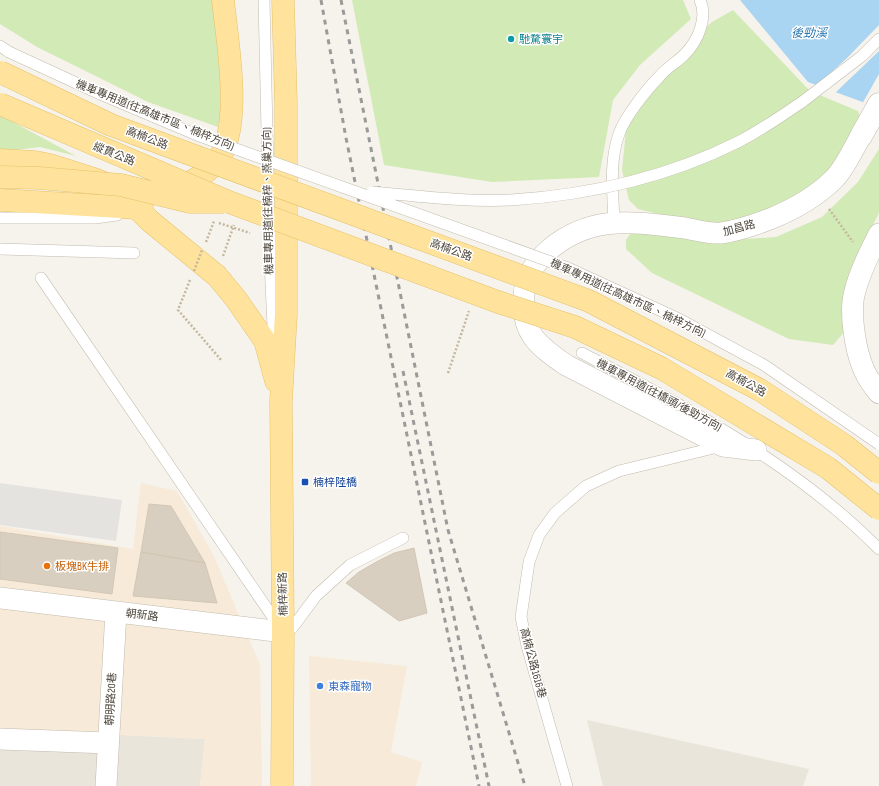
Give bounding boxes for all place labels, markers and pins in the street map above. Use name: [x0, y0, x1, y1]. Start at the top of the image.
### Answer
place label: 馳騖寰宇: [519, 33, 563, 46]
marker: 馳騖寰宇: [506, 34, 516, 44]
place label: 楠梓陸橋: [313, 476, 357, 489]
marker: 楠梓陸橋: [300, 477, 310, 487]
place label: 板塊BK牛排: [55, 560, 109, 573]
marker: 板塊BK牛排: [42, 561, 52, 571]
place label: 東森寵物: [328, 680, 372, 693]
marker: 東森寵物: [315, 681, 325, 691]

